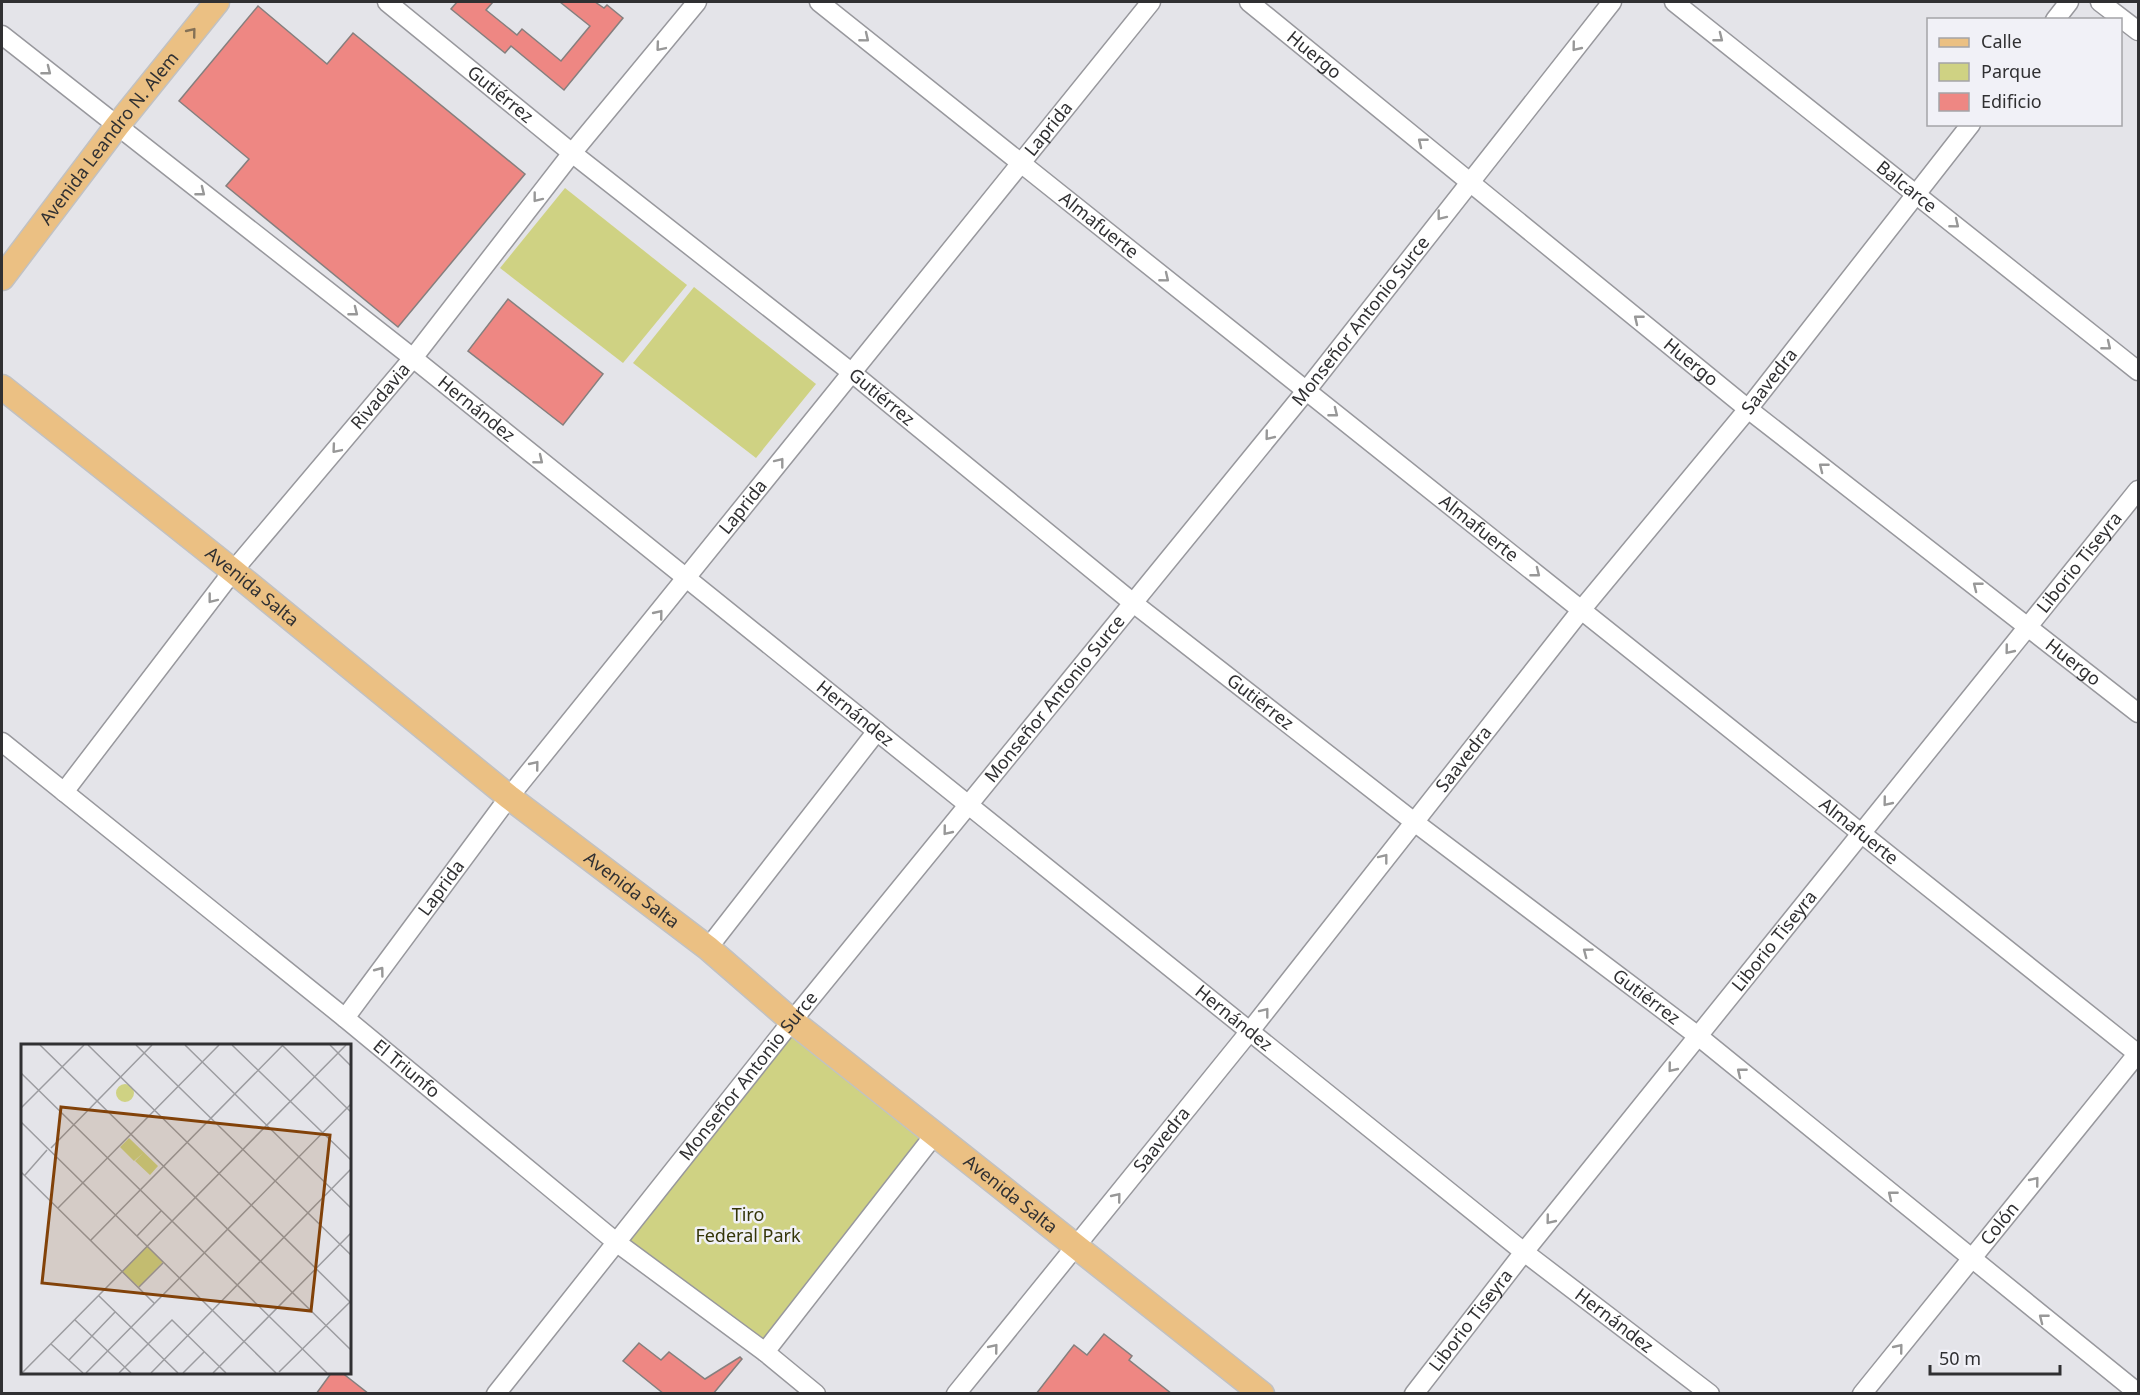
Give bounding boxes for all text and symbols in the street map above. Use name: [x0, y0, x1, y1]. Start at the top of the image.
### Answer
legend: [1927, 18, 2122, 126]
street label: Huergo: [1282, 25, 1347, 84]
one-way arrow: [184, 28, 195, 39]
text: Calle: [1981, 29, 2022, 53]
one-way arrow: [1713, 30, 1724, 41]
one-way arrow: [858, 31, 869, 42]
one-way arrow: [656, 40, 667, 51]
one-way arrow: [1572, 40, 1583, 51]
street label: Avenida Leandro N. Alem: [33, 46, 183, 229]
street label: Gutiérrez: [463, 59, 539, 128]
text: Parque: [1981, 59, 2041, 83]
one-way arrow: [41, 64, 52, 75]
text: Edificio: [1981, 89, 2042, 113]
street label: Laprida: [1018, 96, 1077, 161]
one-way arrow: [1417, 139, 1428, 150]
street label: Balcarce: [1872, 155, 1942, 218]
one-way arrow: [194, 184, 205, 195]
street label: Almafuerte: [1055, 186, 1144, 263]
one-way arrow: [533, 191, 544, 202]
one-way arrow: [1438, 210, 1449, 221]
one-way arrow: [1948, 217, 1959, 228]
street label: Monseñor Antonio Surce: [1286, 231, 1434, 410]
one-way arrow: [1158, 270, 1169, 281]
one-way arrow: [347, 305, 358, 316]
one-way arrow: [1634, 315, 1645, 326]
street label: Huergo: [1659, 332, 1724, 391]
one-way arrow: [2100, 338, 2111, 349]
street label: Saavedra: [1735, 343, 1802, 419]
street label: Rivadavia: [345, 357, 415, 434]
street label: Gutiérrez: [844, 362, 920, 430]
street label: Hernández: [433, 370, 521, 447]
one-way arrow: [1327, 405, 1338, 416]
one-way arrow: [1265, 429, 1276, 440]
one-way arrow: [333, 442, 344, 453]
one-way arrow: [533, 452, 544, 463]
one-way arrow: [773, 457, 784, 468]
one-way arrow: [1819, 463, 1830, 474]
street label: Laprida: [713, 474, 772, 539]
street label: Almafuerte: [1435, 489, 1524, 566]
street label: Liborio Tiseyra: [2031, 506, 2127, 617]
street label: Avenida Salta: [201, 541, 304, 631]
one-way arrow: [1529, 565, 1540, 576]
one-way arrow: [1973, 582, 1984, 593]
one-way arrow: [208, 592, 219, 603]
street label: Monseñor Antonio Surce: [979, 609, 1130, 787]
one-way arrow: [651, 610, 662, 621]
street label: Huergo: [2041, 632, 2106, 691]
one-way arrow: [2006, 643, 2017, 654]
street label: Gutiérrez: [1222, 667, 1299, 735]
street label: Hernández: [812, 674, 899, 751]
street label: Saavedra: [1430, 721, 1497, 796]
one-way arrow: [528, 761, 539, 772]
street label: Almafuerte: [1815, 792, 1904, 869]
one-way arrow: [1883, 795, 1894, 806]
one-way arrow: [943, 824, 954, 835]
street label: Avenida Salta: [580, 845, 685, 933]
one-way arrow: [1377, 854, 1388, 865]
street label: Laprida: [412, 855, 469, 920]
street label: Liborio Tiseyra: [1726, 885, 1822, 996]
one-way arrow: [1582, 949, 1593, 960]
street label: Gutiérrez: [1608, 963, 1685, 1029]
one-way arrow: [373, 967, 384, 978]
street label: Hernández: [1191, 979, 1278, 1056]
street label: Monseñor Antonio Surce: [673, 986, 822, 1165]
one-way arrow: [1258, 1008, 1269, 1019]
street label: El Triunfo: [369, 1033, 446, 1103]
inset map: [21, 1044, 351, 1374]
one-way arrow: [1669, 1061, 1680, 1072]
one-way arrow: [1737, 1068, 1748, 1079]
street label: Saavedra: [1127, 1102, 1195, 1177]
street label: Avenida Salta: [959, 1149, 1063, 1238]
one-way arrow: [2028, 1177, 2039, 1188]
one-way arrow: [1887, 1192, 1898, 1203]
one-way arrow: [1110, 1193, 1121, 1204]
street label: Colón: [1974, 1197, 2024, 1250]
park label: Tiro Federal Park: [695, 1202, 801, 1247]
one-way arrow: [1546, 1213, 1557, 1224]
street label: Liborio Tiseyra: [1423, 1264, 1517, 1376]
street label: Hernández: [1570, 1282, 1659, 1358]
one-way arrow: [2039, 1314, 2050, 1325]
scale bar: [1930, 1338, 2060, 1376]
one-way arrow: [986, 1344, 997, 1355]
one-way arrow: [1891, 1344, 1902, 1355]
text: 50 m: [1939, 1346, 1981, 1370]

